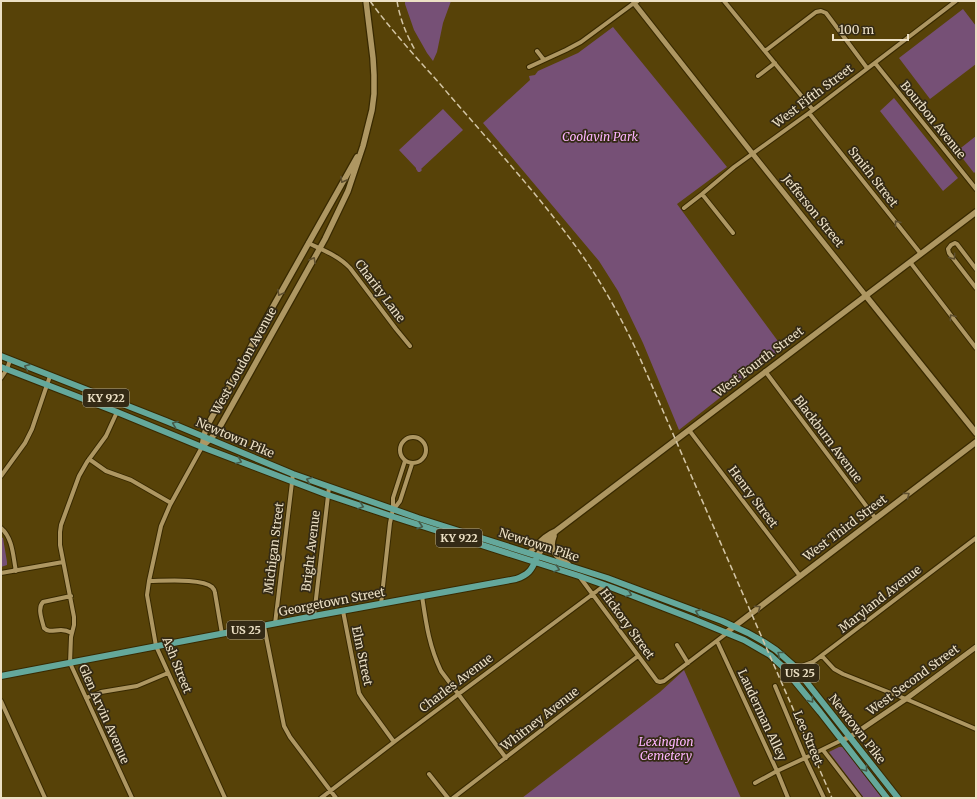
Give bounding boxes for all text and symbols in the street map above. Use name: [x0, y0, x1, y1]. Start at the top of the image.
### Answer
scale bar: [833, 16, 908, 42]
text: 100 m: [839, 22, 874, 37]
street label: West Fifth Street: [769, 60, 856, 131]
street label: Bourbon Avenue: [898, 78, 969, 161]
park label: Coolavin Park: [562, 129, 639, 144]
street label: Smith Street: [845, 144, 902, 210]
street label: Jefferson Street: [779, 171, 847, 250]
one-way arrow: [341, 176, 348, 183]
one-way arrow: [894, 221, 901, 228]
one-way arrow: [948, 253, 956, 260]
street label: Charity Lane: [352, 256, 409, 325]
one-way arrow: [308, 257, 315, 264]
one-way arrow: [277, 289, 285, 296]
street label: West Loudon Avenue: [207, 304, 279, 418]
one-way arrow: [950, 315, 957, 322]
street label: West Fourth Street: [710, 323, 806, 401]
one-way arrow: [24, 363, 31, 371]
road number: KY 922: [83, 389, 129, 407]
street label: Blackburn Avenue: [791, 392, 866, 485]
street label: Newtown Pike: [194, 414, 277, 461]
one-way arrow: [171, 421, 178, 429]
one-way arrow: [235, 457, 242, 465]
street label: Henry Street: [725, 463, 782, 531]
one-way arrow: [305, 476, 312, 485]
street label: West Third Street: [799, 491, 890, 565]
one-way arrow: [902, 493, 909, 500]
street label: Michigan Street: [260, 501, 287, 595]
one-way arrow: [357, 501, 364, 509]
street label: Bright Avenue: [298, 510, 323, 592]
one-way arrow: [416, 521, 423, 529]
street label: Newtown Pike: [497, 524, 581, 565]
road number: KY 922: [436, 529, 482, 547]
street label: Maryland Avenue: [835, 562, 924, 636]
one-way arrow: [553, 565, 560, 573]
street label: Georgetown Street: [278, 584, 387, 619]
street label: Hickory Street: [597, 586, 658, 662]
one-way arrow: [625, 590, 632, 598]
one-way arrow: [753, 606, 760, 613]
one-way arrow: [695, 609, 702, 617]
road number: US 25: [227, 621, 265, 639]
street label: Elm Street: [349, 625, 376, 687]
street label: Ash Street: [159, 634, 196, 695]
street label: West Second Street: [863, 641, 962, 719]
street label: Charles Avenue: [416, 650, 495, 715]
one-way arrow: [778, 651, 785, 658]
street label: Glen Arvin Avenue: [76, 662, 133, 766]
road number: US 25: [781, 664, 819, 682]
street label: Lauderman Alley: [735, 667, 790, 763]
street label: Whitney Avenue: [497, 684, 582, 754]
street label: Newtown Pike: [826, 691, 889, 766]
one-way arrow: [806, 695, 813, 702]
street label: Lee Street: [790, 708, 827, 768]
park label: Lexington Cemetery: [639, 734, 693, 763]
one-way arrow: [860, 764, 867, 771]

